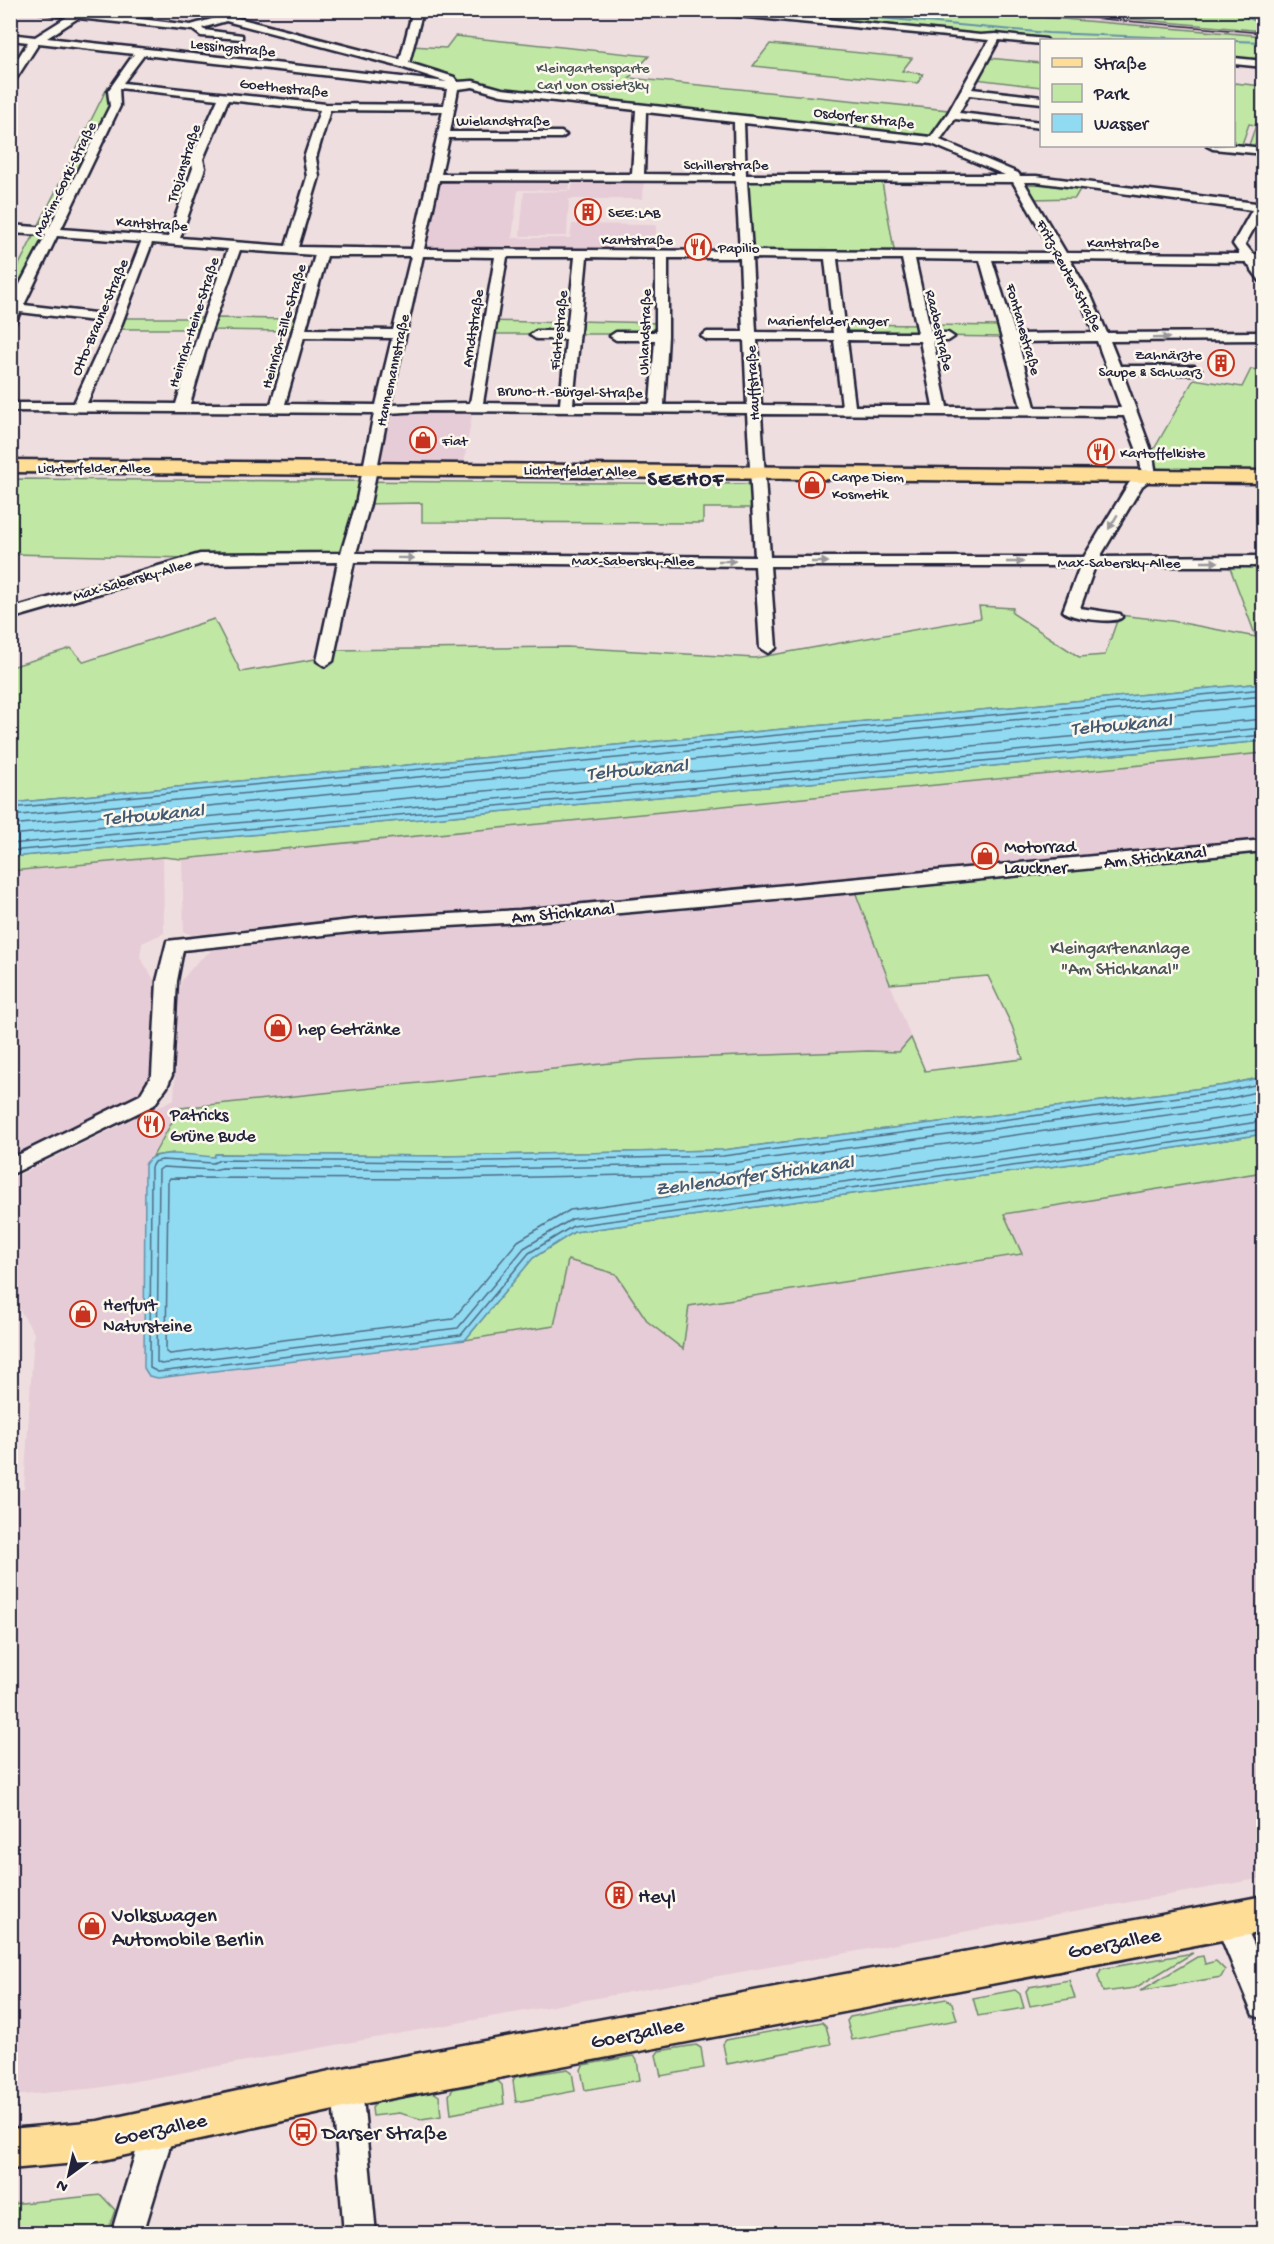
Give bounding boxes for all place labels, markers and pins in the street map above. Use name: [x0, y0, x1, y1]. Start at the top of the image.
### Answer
building icon: SEE:LAB: [573, 197, 603, 227]
place label: SEE:LAB: [608, 205, 661, 223]
restaurant icon: Papilio: [683, 232, 713, 262]
place label: Papilio: [717, 240, 760, 258]
place label: Zahnärzte Saupe & Schwarz: [1099, 347, 1202, 382]
building icon: Zahnärzte Saupe & Schwarz: [1206, 348, 1236, 378]
shop icon: Fiat: [408, 425, 438, 455]
place label: Fiat: [441, 433, 469, 451]
restaurant icon: Kartoffelkiste: [1086, 437, 1116, 467]
place label: Kartoffelkiste: [1120, 445, 1206, 463]
place label: Carpe Diem Kosmetik: [832, 469, 904, 504]
shop icon: Carpe Diem Kosmetik: [797, 470, 827, 500]
place label: Motorrad Lauckner: [1004, 838, 1077, 880]
shop icon: Motorrad Lauckner: [970, 841, 1000, 871]
shop icon: hep Getränke: [263, 1013, 293, 1043]
place label: hep Getränke: [298, 1020, 401, 1041]
place label: Patricks Grüne Bude: [169, 1106, 256, 1148]
restaurant icon: Patricks Grüne Bude: [136, 1109, 166, 1139]
place label: Herfurt Natursteine: [103, 1296, 193, 1338]
shop icon: Herfurt Natursteine: [68, 1299, 98, 1329]
building icon: Heyl: [604, 1880, 634, 1910]
place label: Heyl: [638, 1886, 676, 1911]
place label: Volkswagen Automobile Berlin: [111, 1905, 264, 1954]
shop icon: Volkswagen Automobile Berlin: [77, 1911, 107, 1941]
bus stop icon: Darser Straße: [288, 2117, 318, 2147]
place label: Darser Straße: [320, 2123, 448, 2148]

